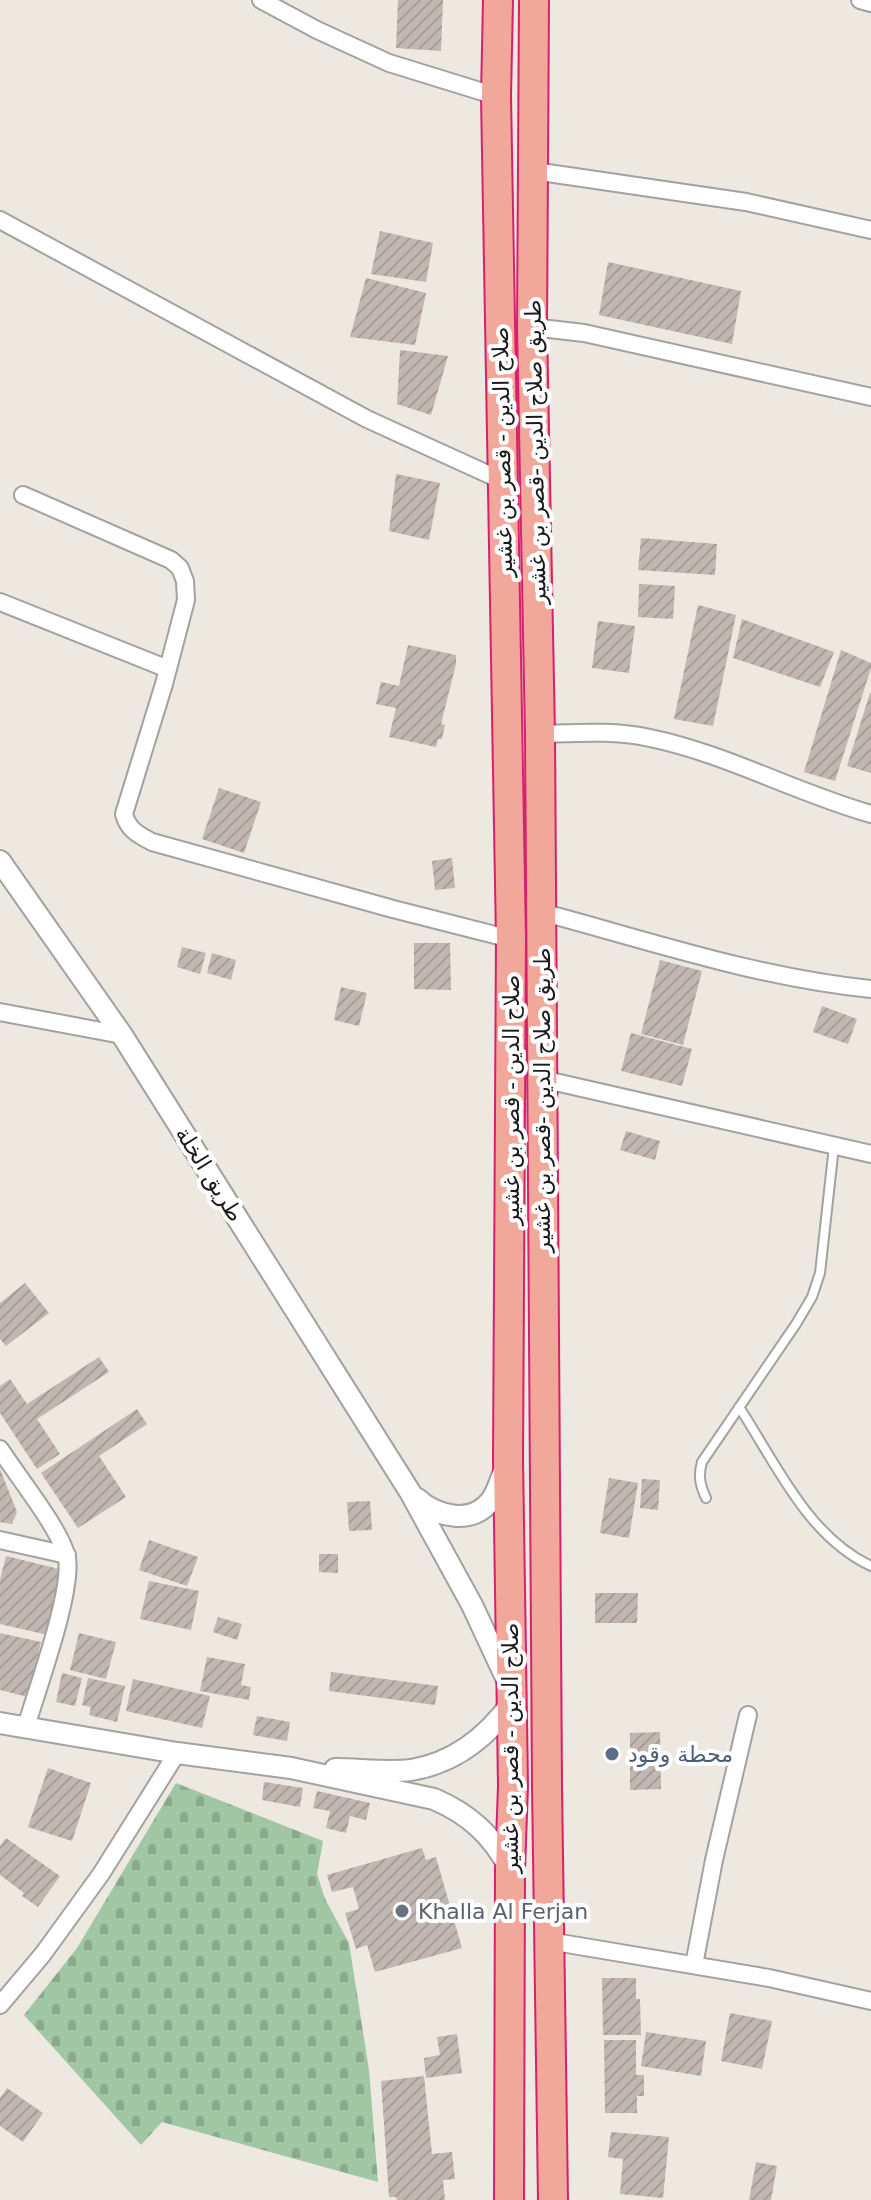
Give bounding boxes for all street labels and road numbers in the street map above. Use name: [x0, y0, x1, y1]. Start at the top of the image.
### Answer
street label: طريق صلاح الدين -قصر بن غشير: [520, 299, 552, 606]
street label: صلاح الدين - قصر بن غشير: [488, 326, 517, 579]
street label: طريق صلاح الدين -قصر بن غشير: [530, 948, 556, 1253]
street label: صلاح الدين - قصر بن غشير: [499, 975, 524, 1226]
street label: طريق الخلة: [170, 1122, 249, 1227]
street label: صلاح الدين - قصر بن غشير: [498, 1623, 523, 1874]

